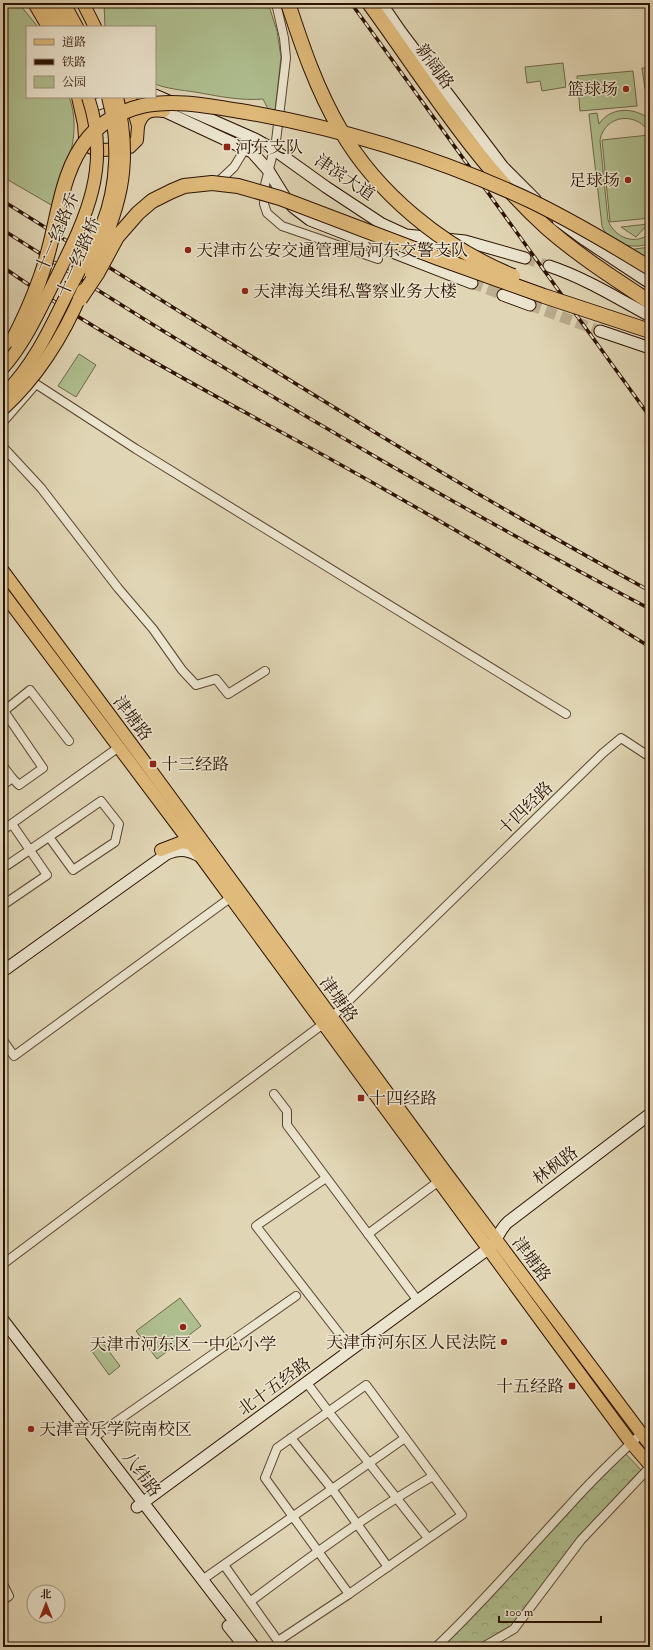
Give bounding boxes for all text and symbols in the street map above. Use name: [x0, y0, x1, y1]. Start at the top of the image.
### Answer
legend: [26, 26, 156, 98]
text: 道路: [62, 35, 86, 50]
street label: 新阔路: [411, 39, 458, 93]
text: 铁路: [62, 55, 86, 70]
text: 公园: [62, 75, 86, 90]
place label: 篮球场: [567, 79, 618, 100]
marker: 篮球场: [621, 84, 631, 94]
place label: 河东支队: [235, 137, 303, 158]
marker: 河东支队: [222, 142, 232, 152]
street label: 津滨大道: [311, 150, 379, 205]
place label: 足球场: [569, 170, 620, 191]
marker: 足球场: [623, 175, 633, 185]
street label: 十一经路乔: [31, 189, 84, 275]
street label: 十一经路桥: [52, 214, 105, 300]
place label: 天津市公安交通管理局河东交警支队: [196, 240, 468, 261]
marker: 天津市公安交通管理局河东交警支队: [183, 245, 193, 255]
place label: 天津海关缉私警察业务大楼: [253, 281, 457, 302]
marker: 天津海关缉私警察业务大楼: [240, 286, 250, 296]
street label: 津塘路: [109, 692, 156, 745]
place label: 十三经路: [161, 754, 229, 775]
marker: 十三经路: [148, 759, 158, 769]
street label: 十四经路: [494, 777, 557, 840]
street label: 津塘路: [315, 972, 362, 1026]
place label: 十四经路: [369, 1088, 437, 1109]
marker: 十四经路: [356, 1093, 366, 1103]
street label: 林枫路: [529, 1142, 582, 1189]
street label: 津塘路: [508, 1233, 555, 1286]
marker: 天津市河东区一中心小学: [178, 1322, 188, 1332]
place label: 天津市河东区人民法院: [326, 1332, 496, 1353]
place label: 天津市河东区一中心小学: [90, 1334, 277, 1355]
marker: 天津市河东区人民法院: [499, 1337, 509, 1347]
street label: 北十五经路: [234, 1353, 315, 1420]
place label: 十五经路: [496, 1376, 564, 1397]
marker: 十五经路: [567, 1381, 577, 1391]
place label: 天津音乐学院南校区: [39, 1419, 192, 1440]
marker: 天津音乐学院南校区: [26, 1424, 36, 1434]
street label: 八纬路: [118, 1448, 165, 1501]
north arrow: [26, 1584, 66, 1624]
text: 北: [41, 1588, 52, 1601]
scale bar: [499, 1598, 601, 1624]
text: 100 m: [505, 1605, 534, 1620]

